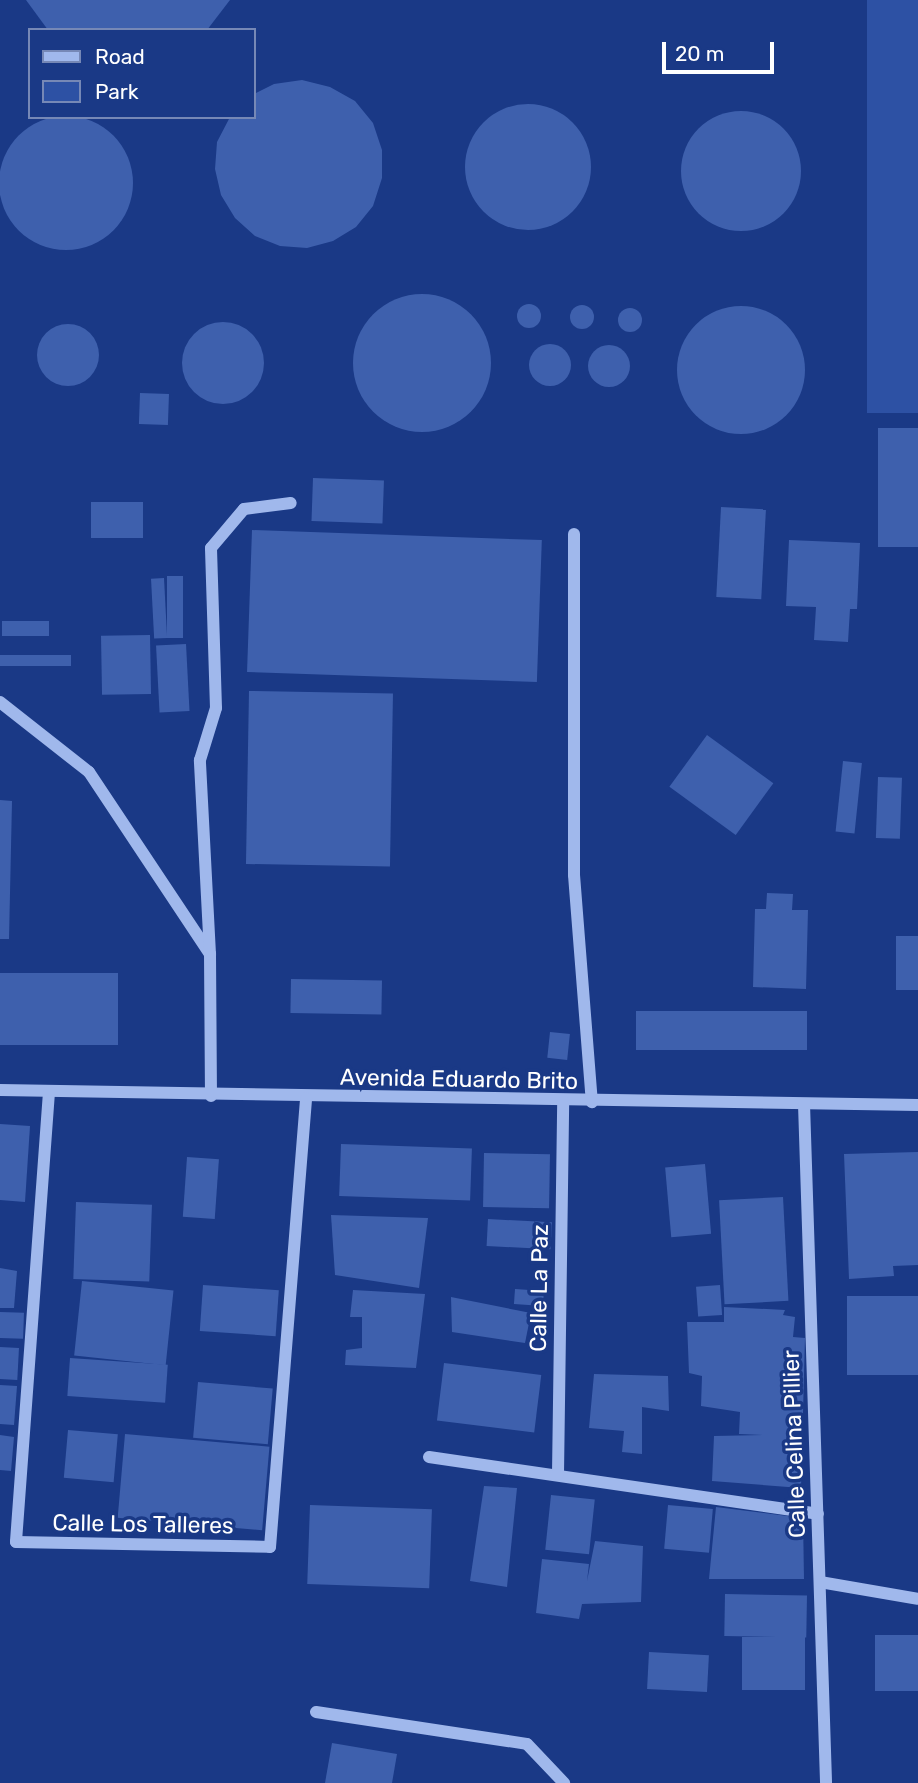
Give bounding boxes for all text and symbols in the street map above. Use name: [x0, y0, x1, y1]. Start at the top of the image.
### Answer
legend: [28, 28, 256, 119]
scale bar: [666, 28, 778, 72]
text: 20 m: [675, 41, 724, 66]
text: Road: [95, 44, 145, 69]
text: Park: [95, 79, 139, 104]
street label: Avenida Eduardo Brito: [340, 1063, 578, 1095]
street label: Calle La Paz: [524, 1224, 554, 1352]
street label: Calle Celina Pillier: [777, 1350, 811, 1538]
street label: Calle Los Talleres: [52, 1509, 234, 1539]

